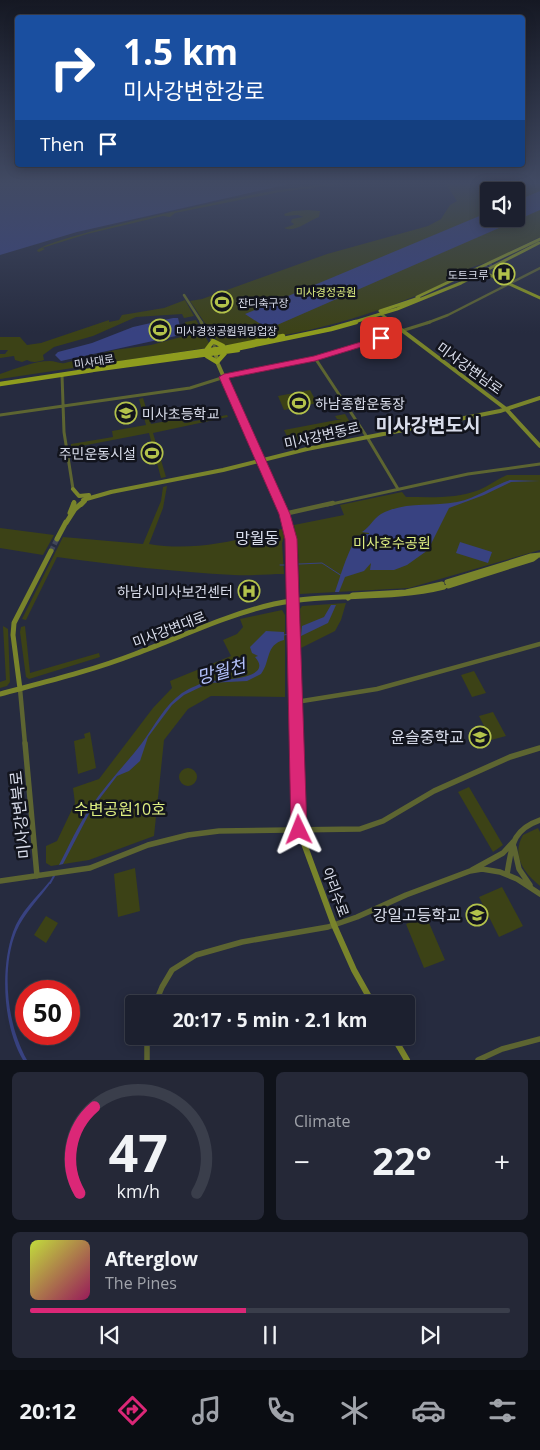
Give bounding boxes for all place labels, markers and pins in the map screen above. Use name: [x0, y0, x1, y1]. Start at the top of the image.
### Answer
hospital icon: 도트크루: [492, 262, 516, 286]
place label: 도트크루: [448, 267, 488, 282]
sports icon: 잔디축구장: [210, 290, 234, 314]
place label: 잔디축구장: [238, 295, 289, 310]
pin: [360, 317, 402, 359]
sports icon: 미사경정공원워밍업장: [148, 318, 172, 342]
place label: 미사경정공원워밍업장: [176, 323, 277, 338]
sports icon: 하남종합운동장: [287, 391, 311, 415]
place label: 하남종합운동장: [315, 394, 405, 413]
school or university icon: 미사초등학교: [114, 401, 138, 425]
place label: 미사초등학교: [142, 404, 219, 423]
sports icon: 주민운동시설: [140, 441, 164, 465]
place label: 주민운동시설: [59, 444, 136, 463]
hospital icon: 하남시미사보건센터: [237, 579, 261, 603]
place label: 하남시미사보건센터: [117, 582, 233, 601]
school or university icon: 윤슬중학교: [468, 725, 492, 749]
place label: 윤슬중학교: [390, 726, 464, 748]
school or university icon: 강일고등학교: [465, 903, 489, 927]
place label: 강일고등학교: [373, 904, 461, 926]

